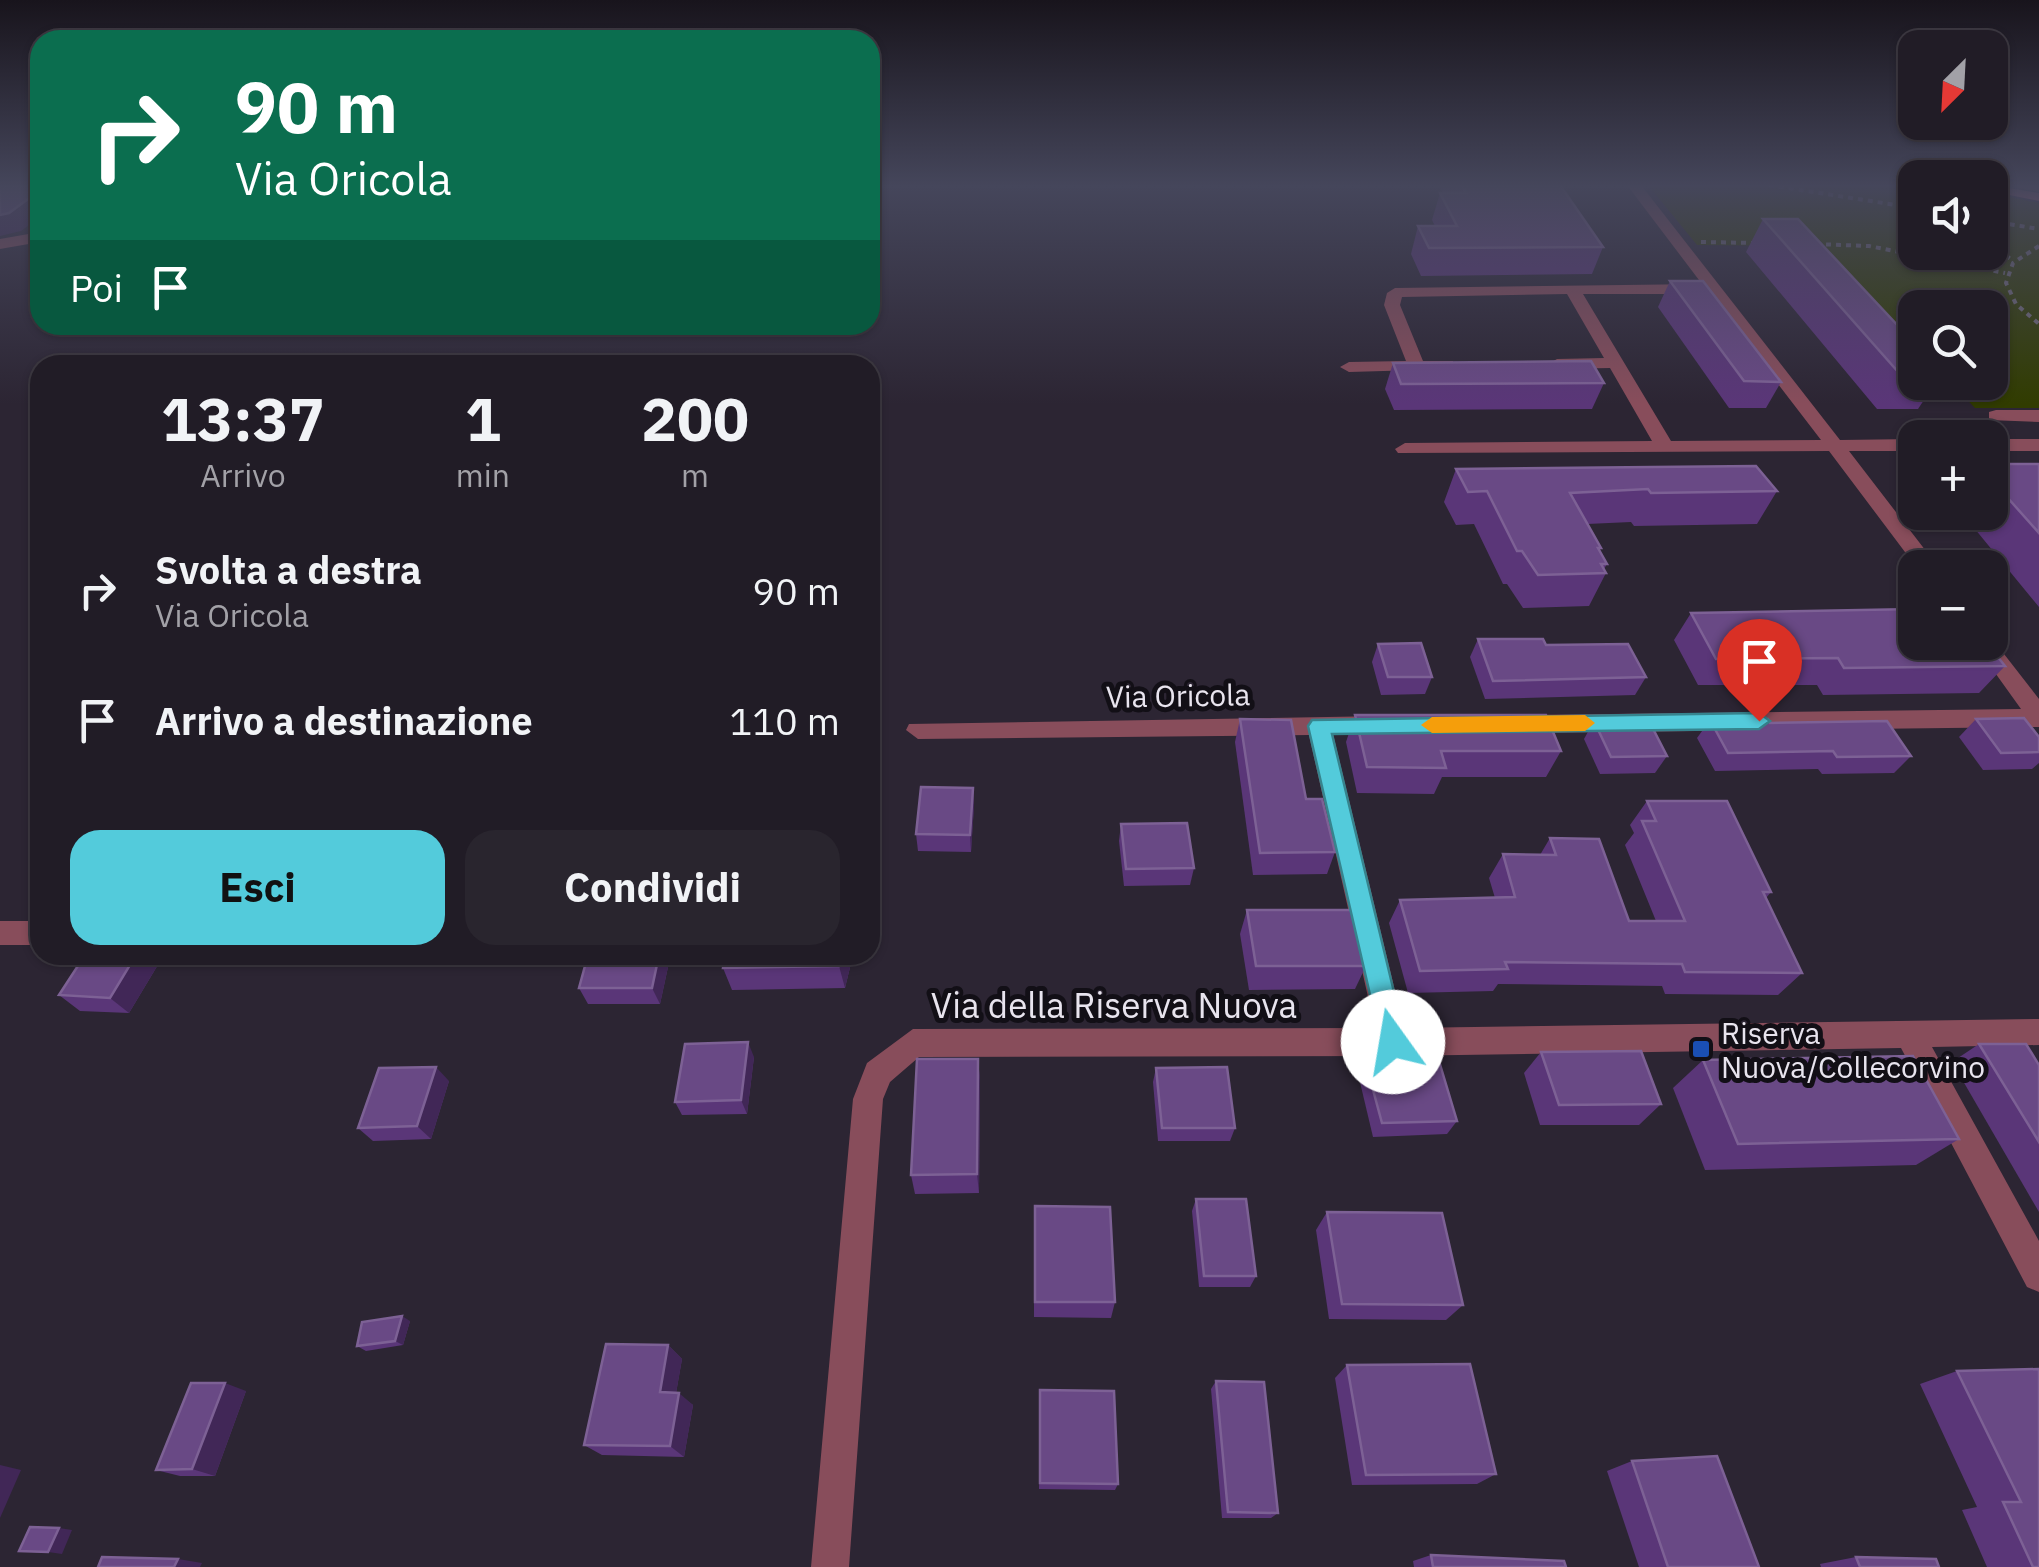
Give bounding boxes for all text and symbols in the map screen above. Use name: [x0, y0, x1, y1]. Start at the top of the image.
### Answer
north arrow: [1898, 30, 2008, 140]
map controls: [1898, 30, 2008, 660]
text: 90 m: [235, 61, 398, 152]
icon: right: [70, 70, 200, 200]
text: Via Oricola: [235, 149, 452, 207]
button: sound: [1898, 160, 2008, 270]
icon: arrive: [143, 260, 198, 315]
text: Poi: [70, 263, 123, 312]
button: search: [1898, 290, 2008, 400]
text: 13:37: [161, 379, 325, 458]
text: 1: [465, 379, 501, 458]
text: 200: [641, 379, 749, 458]
button: +: [1898, 420, 2008, 530]
text: Arrivo: [200, 454, 286, 496]
text: min: [456, 454, 510, 496]
text: m: [681, 454, 709, 496]
text: Svolta a destra: [155, 545, 422, 594]
button: −: [1898, 550, 2008, 660]
icon: right: [70, 563, 125, 618]
text: 90 m: [752, 566, 840, 615]
text: Via Oricola: [155, 594, 309, 636]
pin: [1717, 619, 1802, 722]
icon: arrive: [1732, 634, 1787, 689]
street label: Via Oricola: [1105, 674, 1251, 716]
icon: arrive: [70, 693, 125, 748]
text: Arrivo a destinazione: [155, 696, 533, 745]
text: 110 m: [729, 696, 840, 745]
button: Esci: [70, 830, 445, 945]
button: Condividi: [465, 830, 840, 945]
street label: Via della Riserva Nuova: [931, 982, 1297, 1028]
position arrow: [1341, 990, 1445, 1094]
place label: Riserva Nuova/Collecorvino: [1721, 1013, 1985, 1086]
marker: Riserva Nuova/Collecorvino: [1690, 1038, 1712, 1060]

